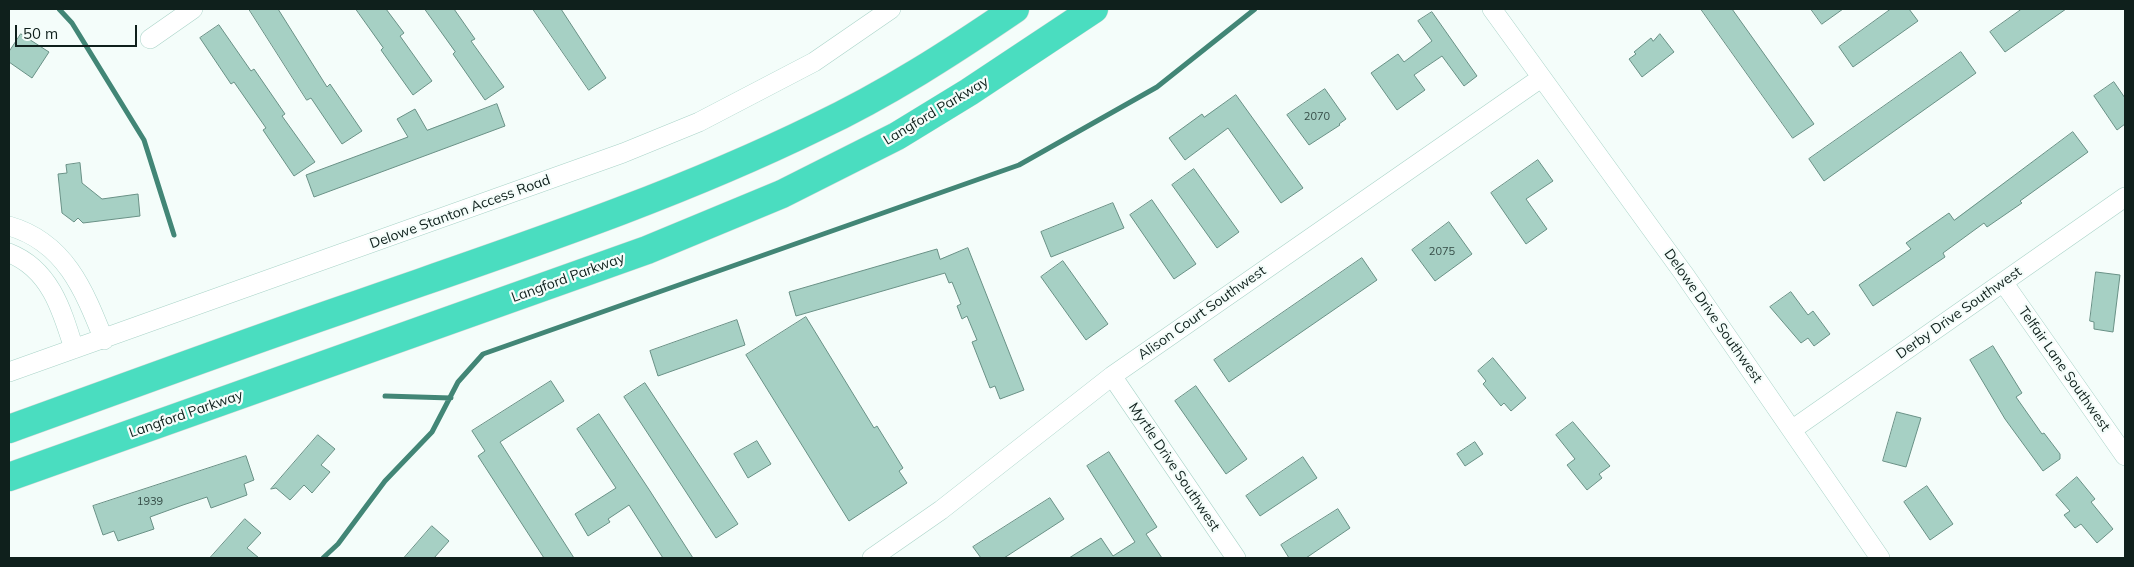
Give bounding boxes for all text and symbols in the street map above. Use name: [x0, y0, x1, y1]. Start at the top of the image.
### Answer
scale bar: [18, 15, 140, 47]
text: 50 m: [23, 24, 58, 43]
street label: Langford Parkway: [881, 73, 991, 149]
house number: 2070: [1304, 110, 1330, 124]
street label: Delowe Stanton Access Road: [367, 171, 553, 253]
house number: 2075: [1429, 245, 1455, 259]
street label: Delowe Drive Southwest: [1660, 246, 1766, 386]
street label: Langford Parkway: [509, 250, 627, 306]
street label: Alison Court Southwest: [1135, 262, 1269, 364]
street label: Derby Drive Southwest: [1893, 263, 2025, 363]
street label: Telfair Lane Southwest: [2015, 303, 2113, 435]
street label: Langford Parkway: [127, 387, 245, 441]
street label: Myrtle Drive Southwest: [1125, 400, 1223, 534]
house number: 1939: [137, 495, 163, 509]

